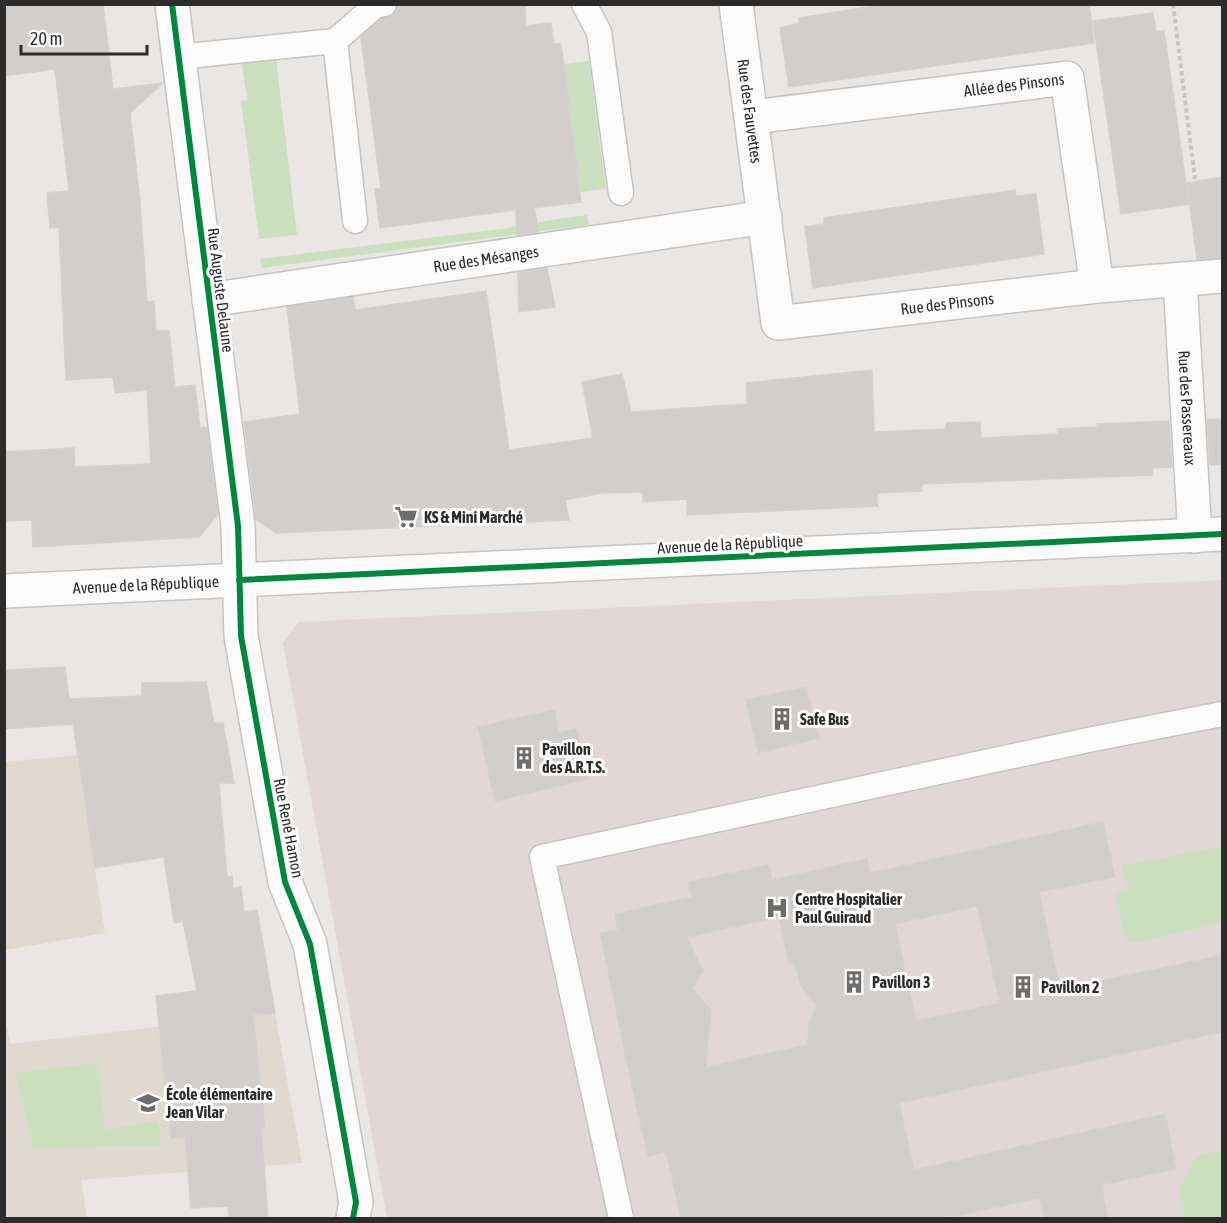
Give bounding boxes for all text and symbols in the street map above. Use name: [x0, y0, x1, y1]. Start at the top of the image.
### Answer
scale bar: [21, 18, 147, 56]
text: 20 m: [30, 28, 62, 49]
street label: Rue des Fauvettes: [734, 58, 766, 165]
street label: Allée des Pinsons: [963, 69, 1066, 100]
street label: Rue Auguste Delaune: [203, 227, 238, 354]
street label: Rue des Mésanges: [432, 242, 540, 275]
street label: Rue des Pinsons: [900, 289, 995, 318]
street label: Rue des Passereaux: [1175, 350, 1200, 466]
supermarket icon: KS & Mini Marché: [393, 504, 419, 530]
place label: KS & Mini Marché: [424, 508, 523, 526]
street label: Avenue de la République: [657, 531, 803, 558]
street label: Avenue de la République: [72, 572, 219, 597]
building icon: Safe Bus: [769, 706, 795, 732]
place label: Safe Bus: [800, 710, 849, 728]
place label: Pavillon des A.R.T.S.: [542, 740, 605, 776]
building icon: Pavillon des A.R.T.S.: [511, 745, 537, 771]
street label: Rue René Hamon: [271, 777, 307, 879]
place label: Centre Hospitalier Paul Guiraud: [795, 890, 902, 926]
hospital icon: Centre Hospitalier Paul Guiraud: [764, 895, 790, 921]
building icon: Pavillon 3: [841, 969, 867, 995]
place label: Pavillon 3: [872, 973, 931, 991]
building icon: Pavillon 2: [1010, 974, 1036, 1000]
place label: Pavillon 2: [1041, 978, 1100, 996]
place label: École élémentaire Jean Vilar: [165, 1085, 273, 1121]
school or university icon: École élémentaire Jean Vilar: [135, 1090, 161, 1116]

